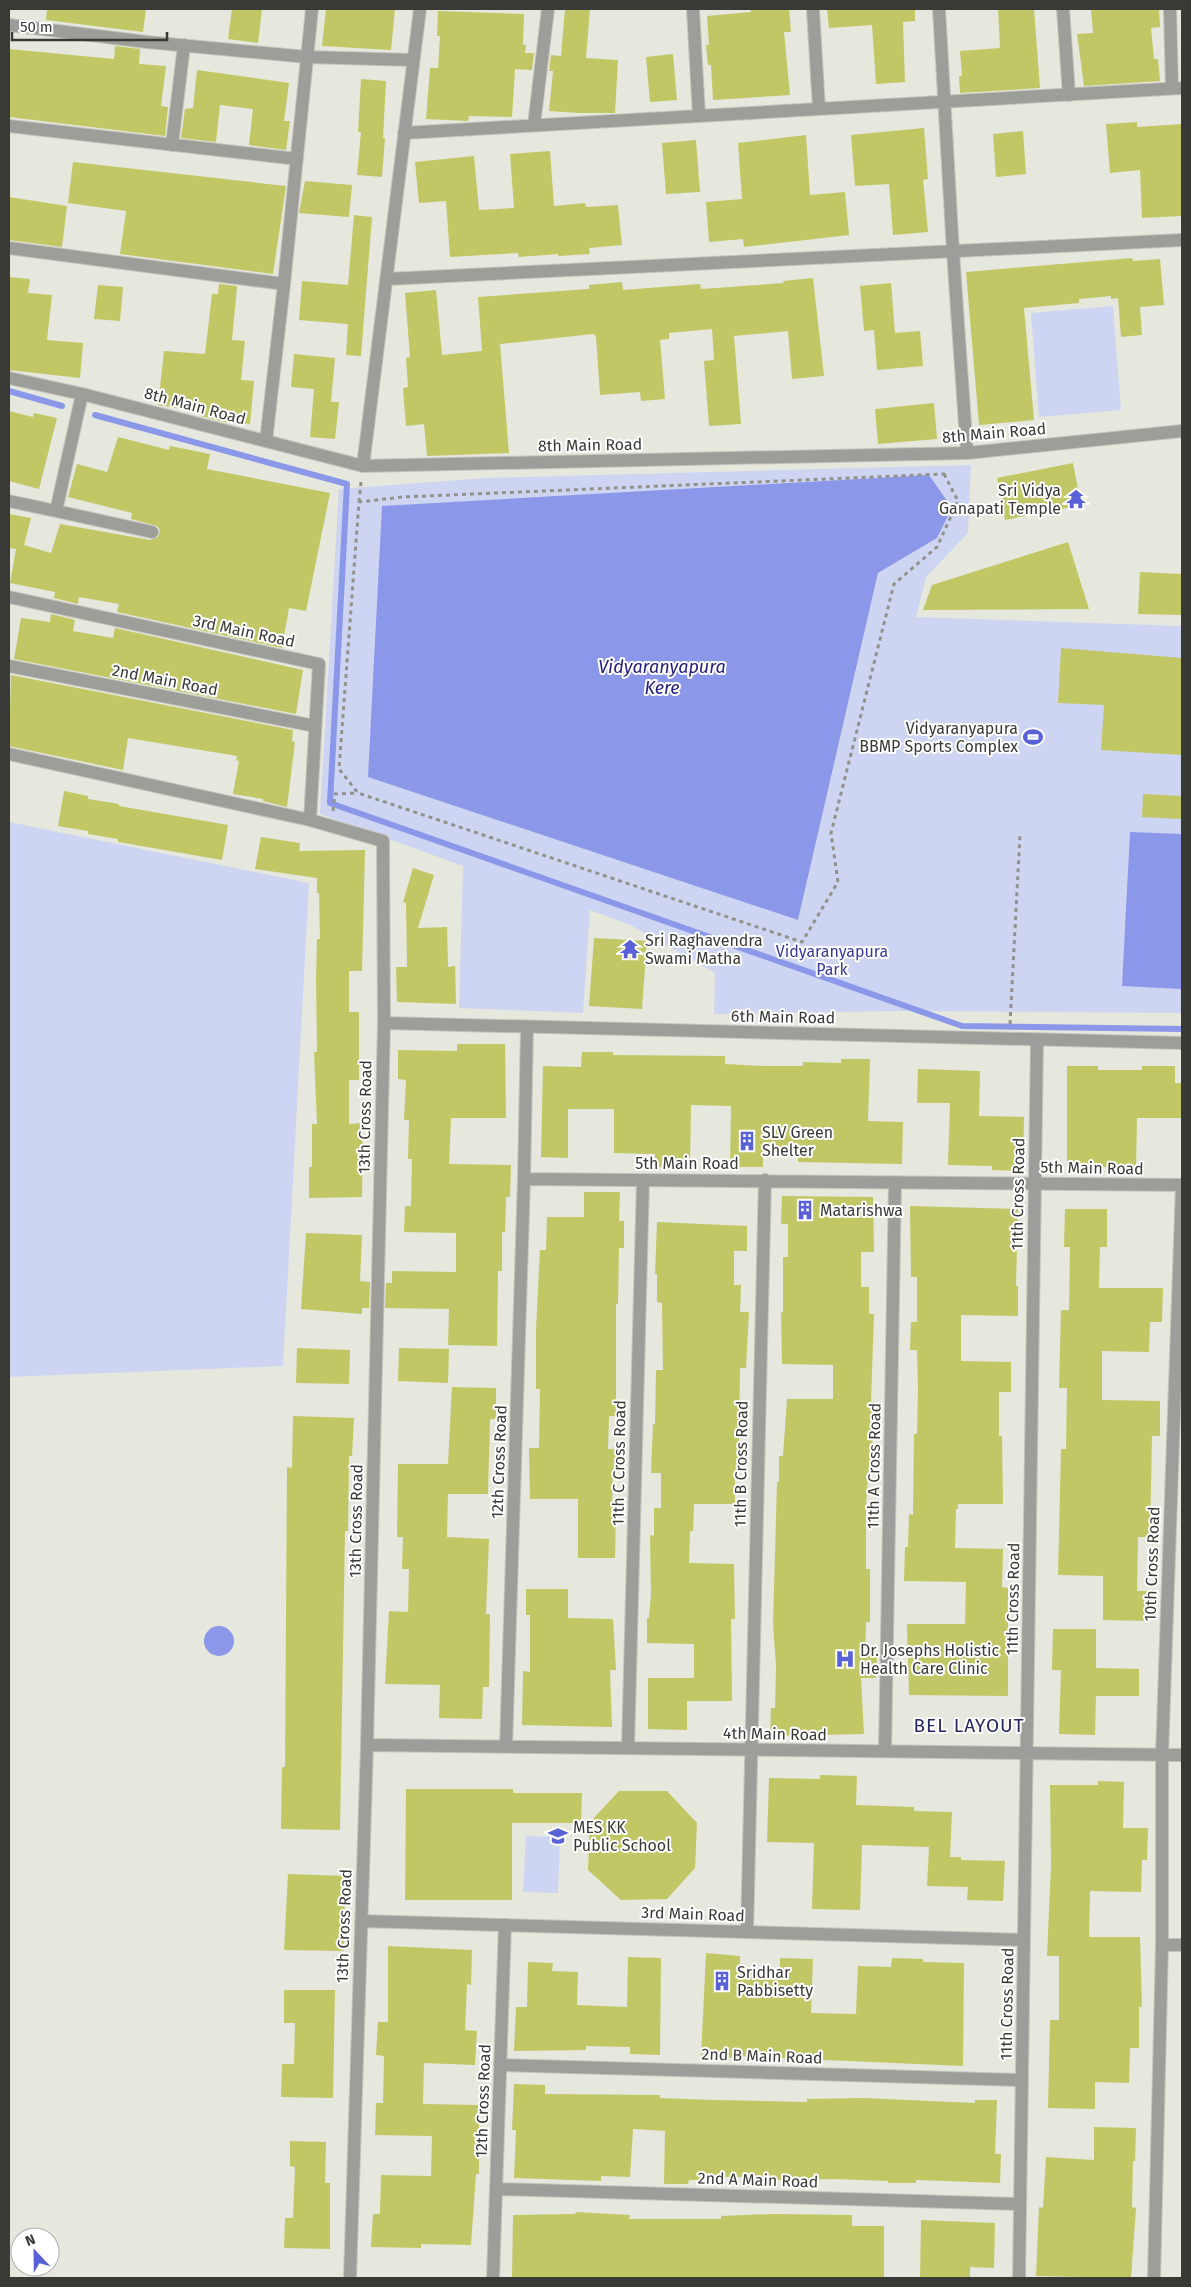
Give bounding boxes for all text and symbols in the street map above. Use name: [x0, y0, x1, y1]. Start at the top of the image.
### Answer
scale bar: [12, 10, 168, 42]
text: 50 m: [20, 18, 53, 36]
street label: 8th Main Road: [142, 383, 248, 429]
street label: 8th Main Road: [941, 419, 1047, 447]
street label: 8th Main Road: [538, 435, 642, 455]
place label: Sri Vidya Ganapati Temple: [939, 481, 1061, 518]
temple icon: Sri Vidya Ganapati Temple: [1065, 488, 1087, 510]
street label: 3rd Main Road: [191, 611, 297, 651]
water label: Vidyaranyapura Kere: [598, 656, 726, 699]
street label: 2nd Main Road: [111, 660, 219, 700]
place label: Vidyaranyapura BBMP Sports Complex: [859, 719, 1018, 756]
sports icon: Vidyaranyapura BBMP Sports Complex: [1022, 726, 1044, 748]
place label: Sri Raghavendra Swami Matha: [645, 931, 763, 968]
temple icon: Sri Raghavendra Swami Matha: [619, 938, 641, 960]
park label: Vidyaranyapura Park: [776, 942, 888, 979]
street label: 6th Main Road: [731, 1007, 835, 1027]
street label: 13th Cross Road: [355, 1060, 375, 1174]
place label: SLV Green Shelter: [762, 1123, 833, 1160]
building icon: SLV Green Shelter: [736, 1130, 758, 1152]
street label: 11th Cross Road: [1008, 1137, 1028, 1251]
street label: 5th Main Road: [635, 1154, 739, 1173]
street label: 5th Main Road: [1040, 1158, 1144, 1178]
building icon: Matarishwa: [794, 1199, 816, 1221]
place label: Matarishwa: [820, 1201, 903, 1220]
street label: 11th C Cross Road: [608, 1400, 630, 1526]
street label: 11th B Cross Road: [730, 1401, 752, 1527]
street label: 11th A Cross Road: [863, 1403, 885, 1529]
street label: 12th Cross Road: [488, 1405, 510, 1519]
street label: 13th Cross Road: [346, 1464, 366, 1578]
street label: 10th Cross Road: [1141, 1506, 1163, 1622]
street label: 11th Cross Road: [1003, 1542, 1023, 1656]
place label: Dr. Josephs Holistic Health Care Clinic: [860, 1641, 999, 1678]
hospital icon: Dr. Josephs Holistic Health Care Clinic: [834, 1648, 856, 1670]
district label: BEL LAYOUT: [913, 1714, 1025, 1737]
street label: 4th Main Road: [723, 1724, 827, 1744]
place label: MES KK Public School: [573, 1818, 671, 1855]
school or university icon: MES KK Public School: [547, 1825, 569, 1847]
street label: 13th Cross Road: [333, 1869, 355, 1983]
street label: 3rd Main Road: [641, 1903, 745, 1925]
street label: 11th Cross Road: [997, 1947, 1017, 2061]
place label: Sridhar Pabbisetty: [737, 1963, 813, 2000]
building icon: Sridhar Pabbisetty: [711, 1970, 733, 1992]
street label: 12th Cross Road: [472, 2044, 494, 2158]
street label: 2nd B Main Road: [701, 2044, 823, 2068]
street label: 2nd A Main Road: [697, 2168, 819, 2192]
north arrow: [10, 2227, 60, 2277]
text: N: [23, 2231, 38, 2250]

